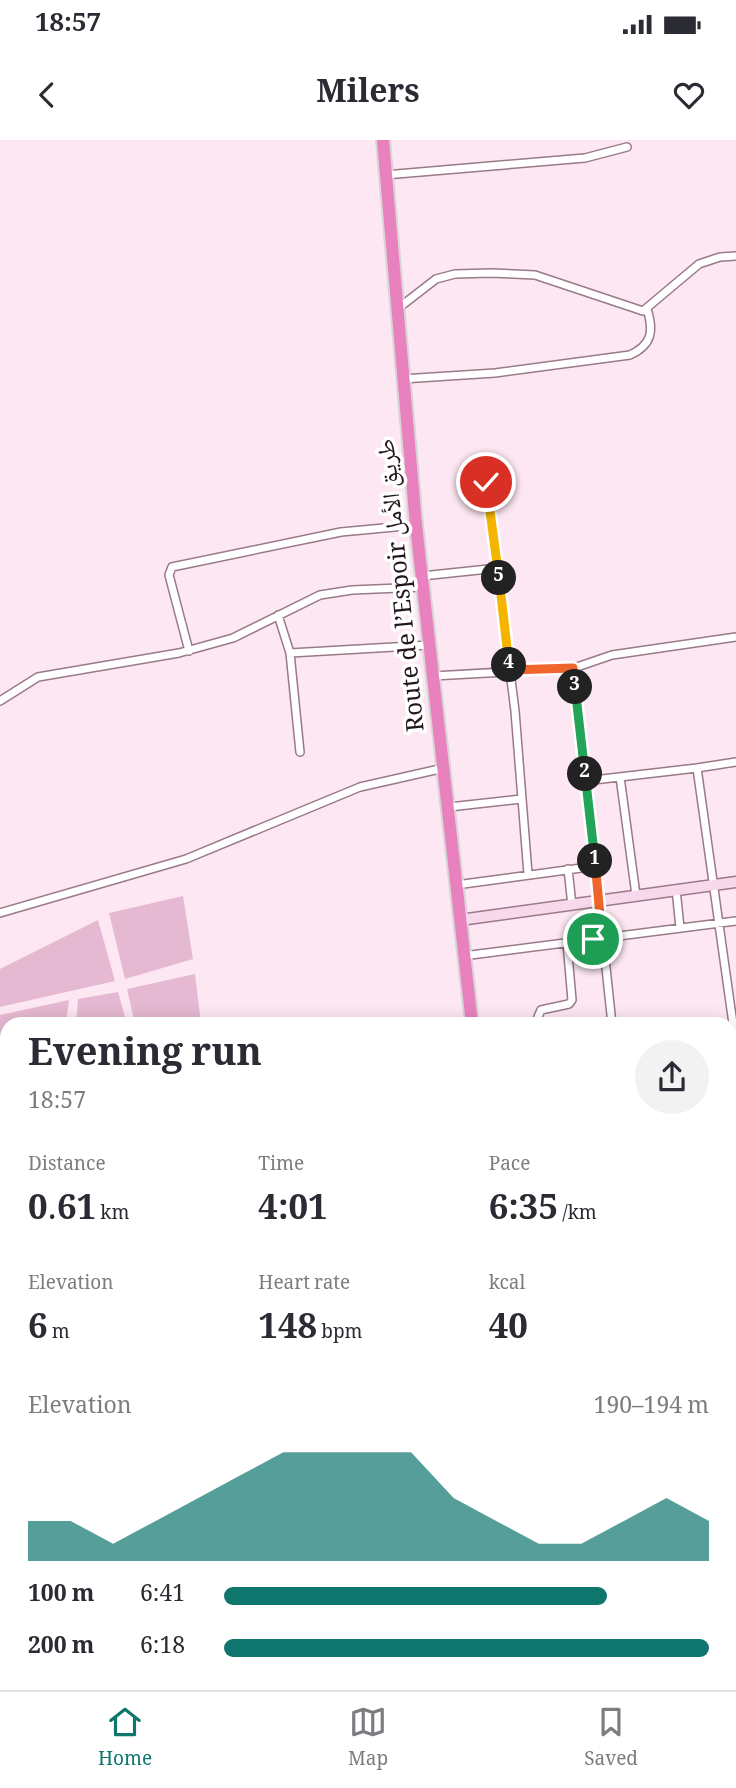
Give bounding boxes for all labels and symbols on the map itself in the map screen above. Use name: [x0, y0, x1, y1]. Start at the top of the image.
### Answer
street label: Route de l’Espoir طريق الأمل: [367, 437, 439, 733]
pin: [456, 452, 516, 512]
pin: 5: [482, 560, 516, 596]
pin: 4: [491, 648, 526, 682]
pin: 3: [558, 670, 592, 704]
pin: 2: [568, 756, 602, 792]
pin: 1: [578, 844, 612, 878]
pin: [563, 909, 623, 969]

